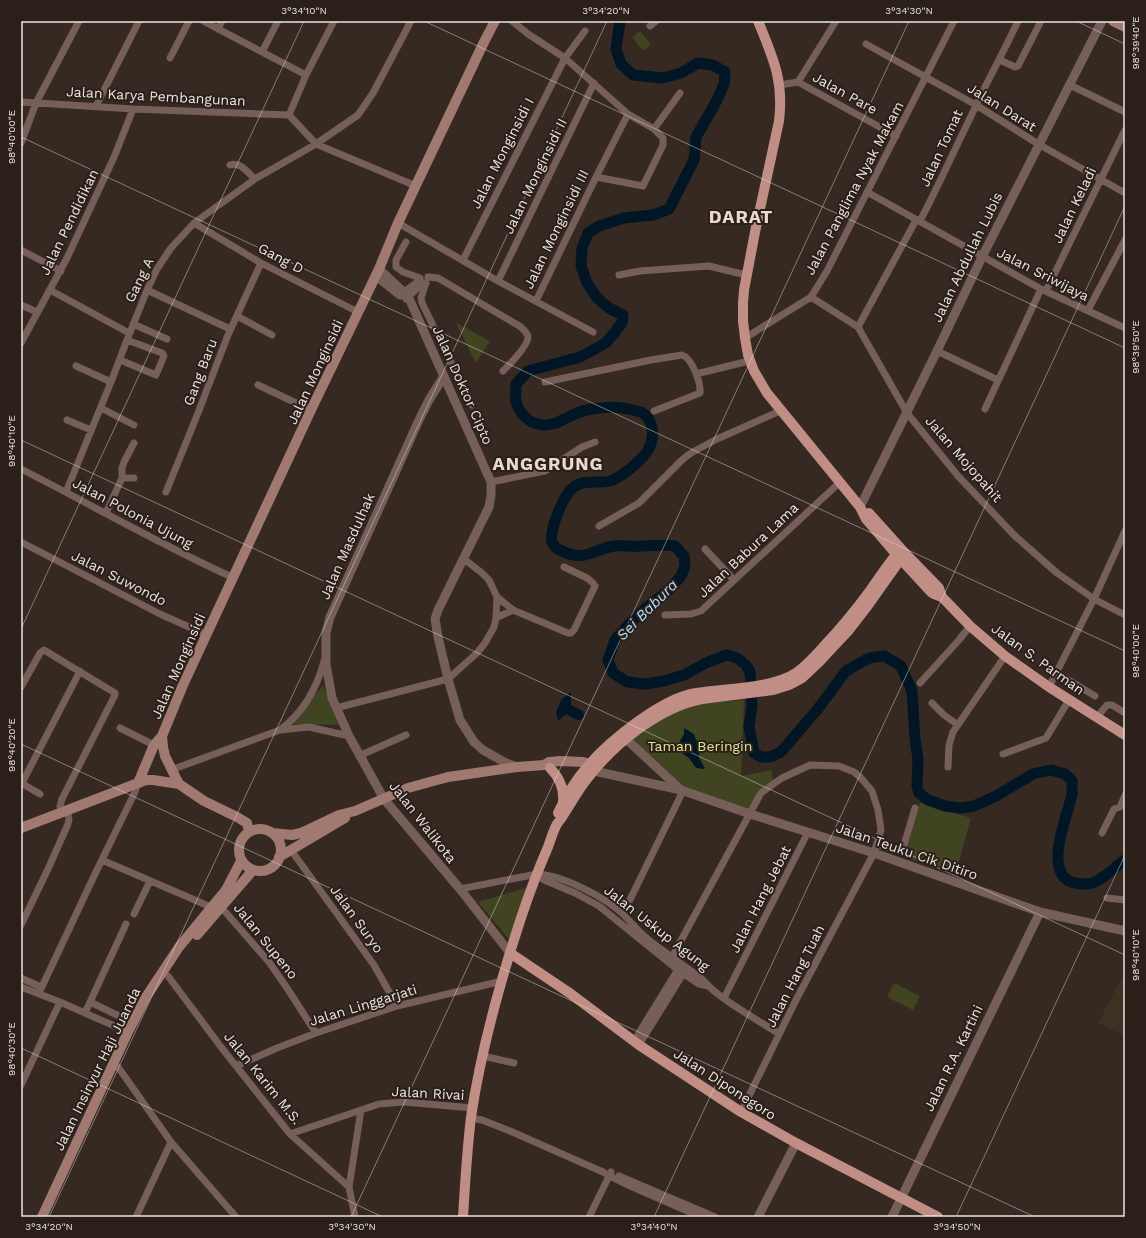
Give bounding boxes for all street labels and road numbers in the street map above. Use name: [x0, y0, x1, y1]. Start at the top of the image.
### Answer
street label: Jalan Pare: [810, 69, 880, 117]
street label: Jalan Darat: [965, 79, 1040, 135]
street label: Jalan Karya Pembangunan: [66, 83, 246, 109]
street label: Jalan Monginsidi I: [467, 95, 537, 211]
street label: Jalan Panglima Nyak Makam: [801, 99, 907, 277]
street label: Jalan Tomat: [916, 107, 966, 189]
street label: Jalan Monginsidi II: [500, 116, 570, 236]
street label: Jalan Keladi: [1049, 164, 1099, 246]
street label: Jalan Pendidikan: [36, 166, 102, 278]
street label: Jalan Monginsidi III: [520, 167, 592, 291]
street label: Jalan Abdullah Lubis: [929, 189, 1005, 325]
street label: Gang D: [256, 239, 306, 277]
street label: Jalan Sriwijaya: [994, 244, 1092, 304]
street label: Gang A: [121, 255, 157, 305]
street label: Jalan Monginsidi: [284, 317, 346, 427]
street label: Jalan Doktor Cipto: [430, 323, 496, 447]
street label: Gang Baru: [180, 336, 220, 408]
street label: Jalan Mojopahit: [922, 413, 1006, 505]
street label: Jalan Polonia Ujung: [70, 475, 196, 552]
street label: Jalan Masdulhak: [316, 490, 378, 602]
street label: Jalan Babura Lama: [695, 499, 801, 601]
street label: Jalan Suwondo: [69, 547, 169, 609]
street label: Jalan Monginsidi: [148, 611, 208, 721]
street label: Jalan S. Parman: [988, 620, 1088, 698]
street label: Jalan Walikota: [386, 778, 460, 866]
street label: Jalan Teuku Cik Ditiro: [834, 819, 980, 883]
street label: Jalan Hang Jebat: [726, 843, 794, 955]
street label: Jalan Suryo: [327, 882, 387, 956]
street label: Jalan Uskup Agung: [601, 882, 713, 974]
street label: Jalan Supeno: [231, 900, 301, 982]
street label: Jalan Hang Tuah: [762, 922, 828, 1030]
street label: Jalan Linggarjati: [307, 981, 419, 1029]
street label: Jalan Insinyur Haji Juanda: [51, 985, 144, 1153]
street label: Jalan R.A. Kartini: [920, 1002, 986, 1114]
street label: Jalan Karim M.S.: [221, 1029, 305, 1127]
street label: Jalan Diponegoro: [671, 1045, 779, 1123]
street label: Jalan Rivai: [391, 1083, 465, 1103]

